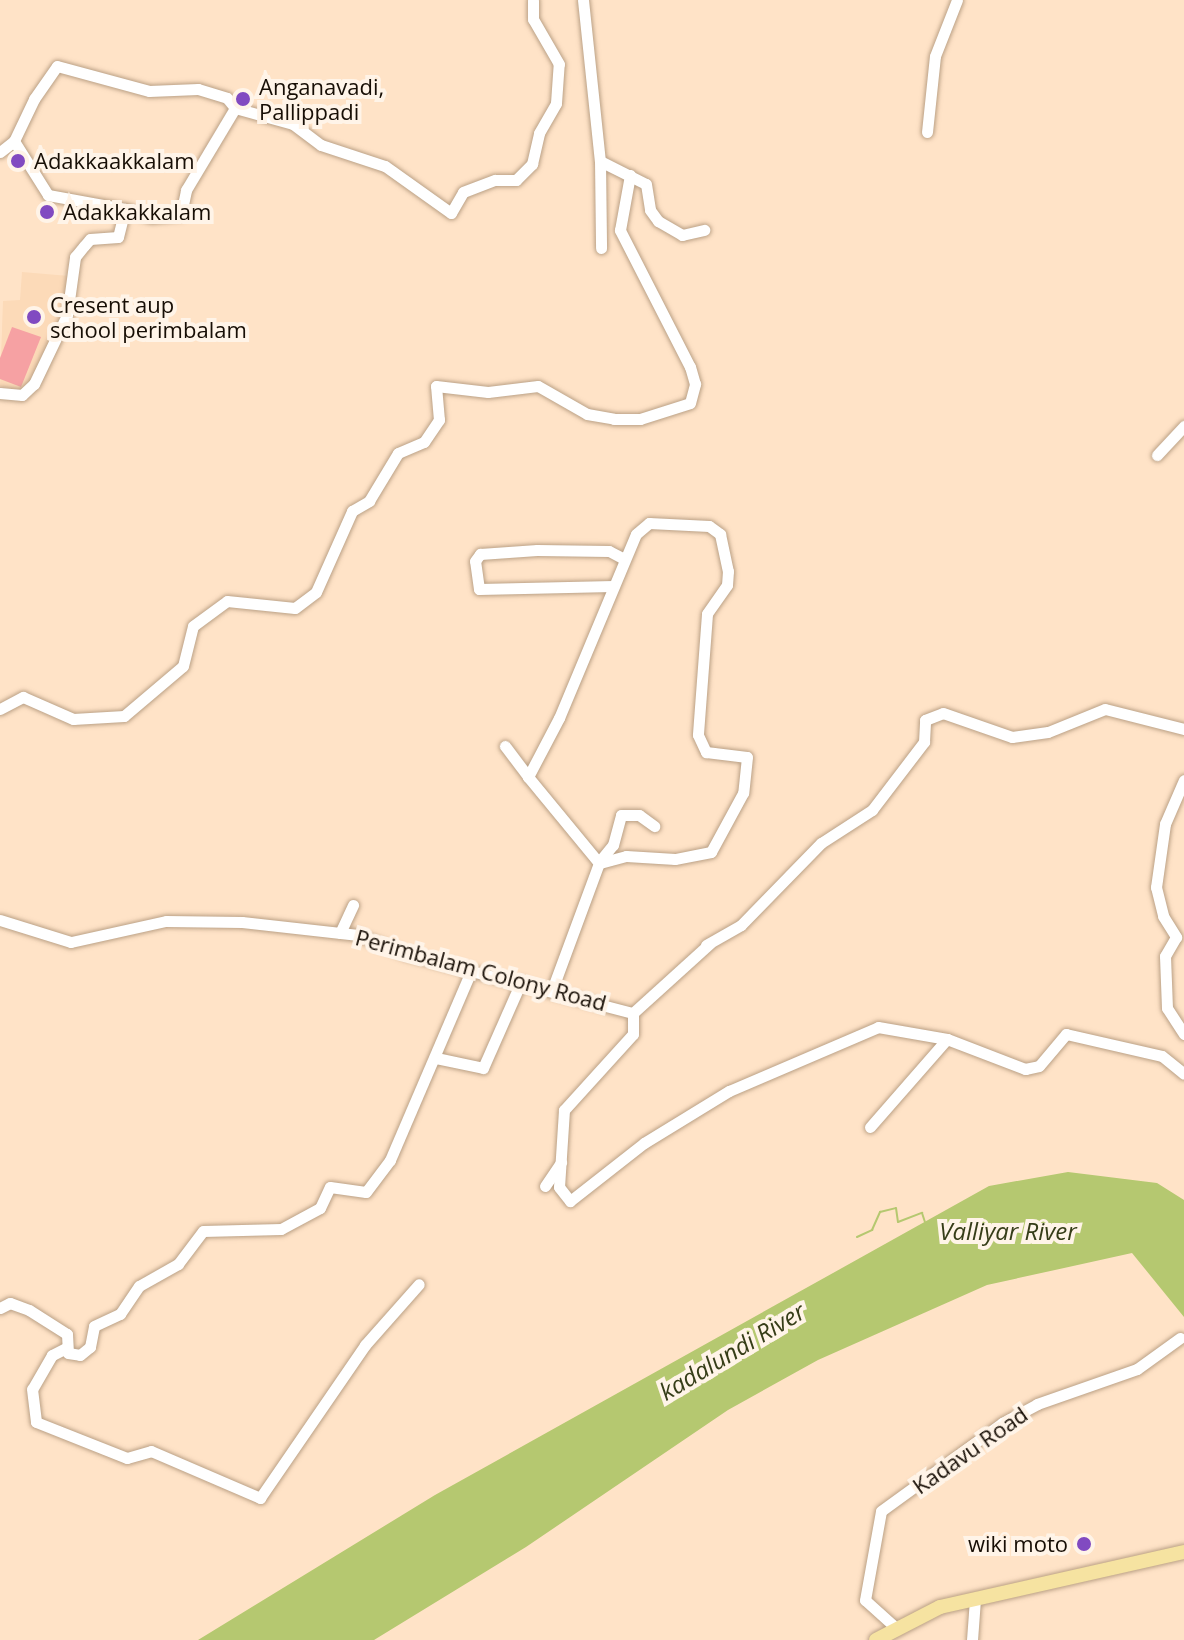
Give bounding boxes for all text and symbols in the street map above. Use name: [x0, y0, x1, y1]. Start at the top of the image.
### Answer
place label: Anganavadi, Pallippadi: [259, 73, 384, 124]
marker: Anganavadi, Pallippadi: [234, 90, 252, 108]
place label: Adakkaakkalam: [34, 148, 195, 174]
marker: Adakkaakkalam: [9, 152, 27, 170]
place label: Adakkakkalam: [63, 199, 211, 225]
marker: Adakkakkalam: [38, 203, 56, 221]
place label: Cresent aup school perimbalam: [50, 291, 247, 342]
marker: Cresent aup school perimbalam: [25, 308, 43, 326]
street label: Perimbalam Colony Road: [353, 924, 609, 1016]
water label: Valliyar River: [939, 1217, 1077, 1245]
water label: kadalundi River: [654, 1296, 810, 1406]
street label: Kadavu Road: [908, 1401, 1032, 1499]
place label: wiki moto: [968, 1531, 1068, 1557]
marker: wiki moto: [1075, 1535, 1093, 1553]

